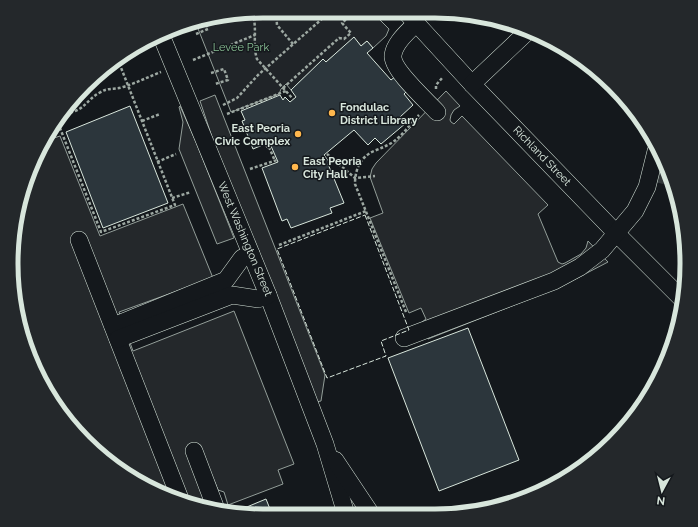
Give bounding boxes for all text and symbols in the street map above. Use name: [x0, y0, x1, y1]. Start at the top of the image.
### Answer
park label: Levee Park: [213, 41, 269, 54]
place label: Fondulac District Library: [340, 101, 417, 127]
marker: Fondulac District Library: [327, 108, 337, 118]
place label: East Peoria Civic Complex: [215, 122, 290, 148]
street label: Richland Street: [510, 124, 574, 189]
marker: East Peoria Civic Complex: [293, 129, 303, 139]
place label: East Peoria City Hall: [303, 155, 362, 181]
marker: East Peoria City Hall: [290, 162, 300, 172]
street label: West Washington Street: [215, 180, 275, 298]
north arrow: [642, 471, 682, 511]
text: N: [656, 493, 666, 507]

